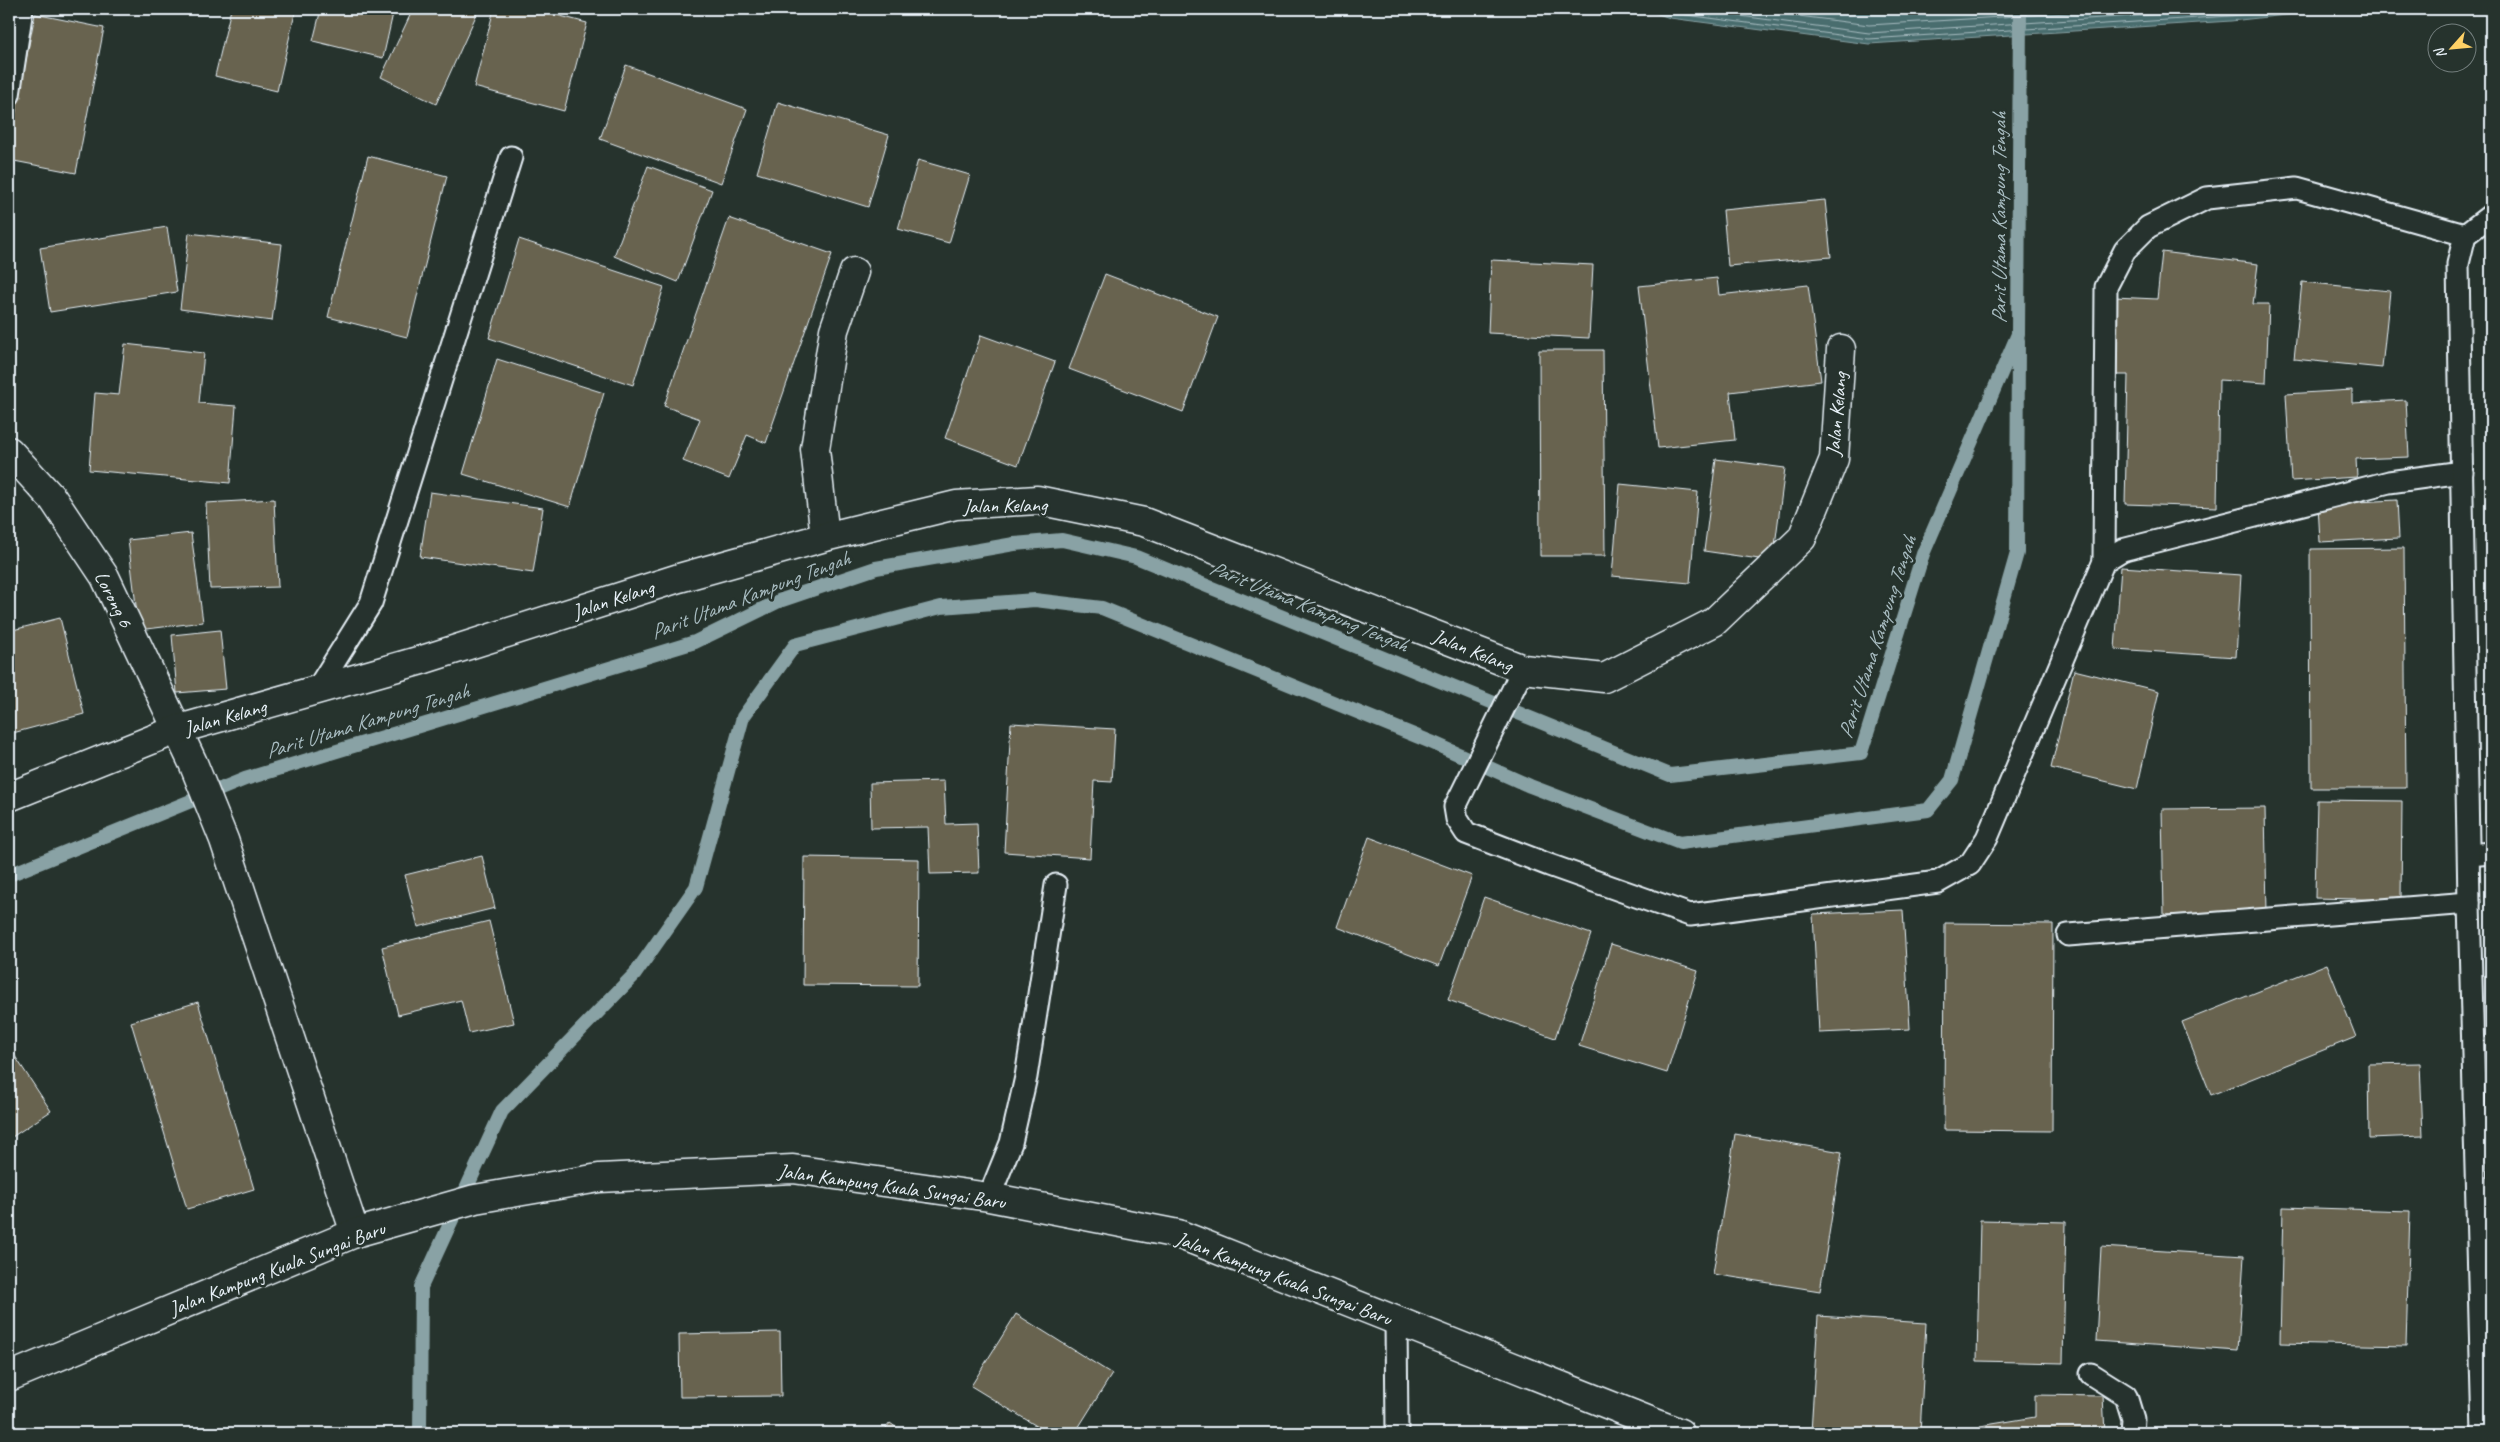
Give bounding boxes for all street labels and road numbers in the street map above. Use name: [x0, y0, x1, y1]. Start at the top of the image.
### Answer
street label: Jalan Kelang: [1820, 369, 1853, 458]
street label: Jalan Kelang: [962, 492, 1049, 519]
street label: Lorong 6: [89, 567, 139, 632]
street label: Jalan Kelang: [568, 574, 659, 625]
street label: Jalan Kelang: [1428, 623, 1518, 678]
street label: Jalan Kelang: [180, 693, 271, 741]
street label: Jalan Kampung Kuala Sungai Baru: [776, 1158, 1009, 1215]
street label: Jalan Kampung Kuala Sungai Baru: [165, 1215, 390, 1322]
street label: Jalan Kampung Kuala Sungai Baru: [1171, 1225, 1397, 1332]

